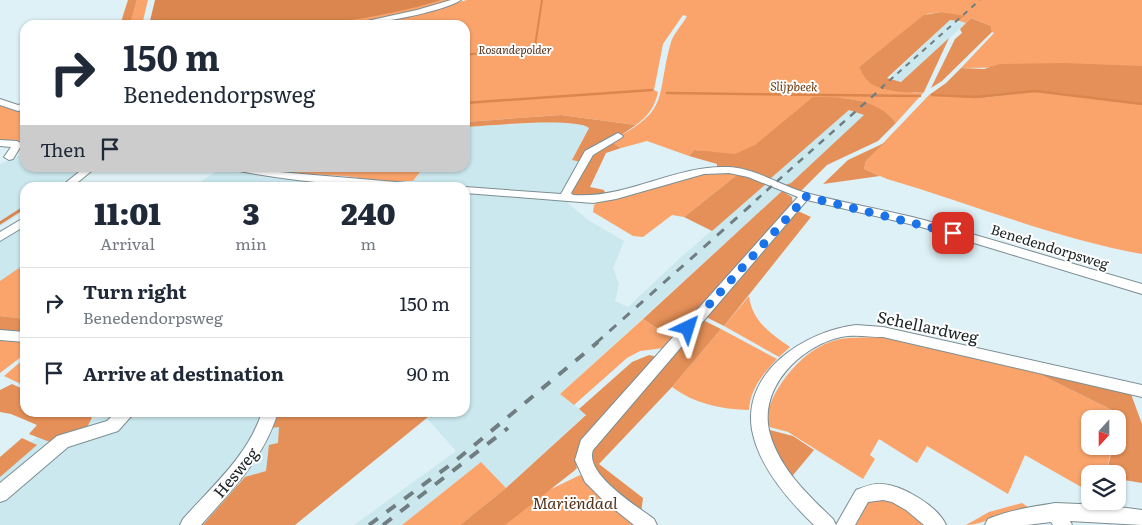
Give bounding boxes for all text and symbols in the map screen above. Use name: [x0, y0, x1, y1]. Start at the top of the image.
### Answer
text: 150 m: [123, 30, 220, 82]
icon: right: [40, 40, 105, 105]
park label: Rosandepolder: [478, 41, 552, 57]
text: Benedendorpsweg: [123, 77, 315, 110]
water label: Slijpbeek: [770, 77, 818, 95]
text: Then: [40, 135, 86, 163]
icon: arrive: [96, 135, 124, 163]
text: 11:01: [94, 190, 161, 234]
text: 3: [242, 190, 259, 234]
text: 240: [341, 190, 396, 234]
pin: [932, 212, 974, 254]
icon: arrive: [939, 219, 967, 247]
street label: Benedendorpsweg: [989, 219, 1112, 273]
text: Arrival: [100, 231, 155, 255]
text: min: [235, 231, 267, 255]
text: m: [361, 231, 376, 255]
text: Turn right: [83, 277, 187, 305]
icon: right: [40, 289, 68, 317]
text: 150 m: [399, 289, 450, 317]
position arrow: [661, 301, 713, 353]
street label: Schellardweg: [875, 304, 981, 348]
text: Benedendorpsweg: [83, 305, 223, 329]
icon: arrive: [40, 359, 68, 387]
text: Arrive at destination: [83, 359, 284, 387]
text: 90 m: [407, 359, 450, 387]
north arrow: [1081, 410, 1126, 455]
map controls: [1081, 410, 1126, 510]
street label: Hesweg: [207, 442, 263, 502]
button: layers: [1081, 465, 1126, 510]
park label: Mariëndaal: [533, 490, 618, 514]

